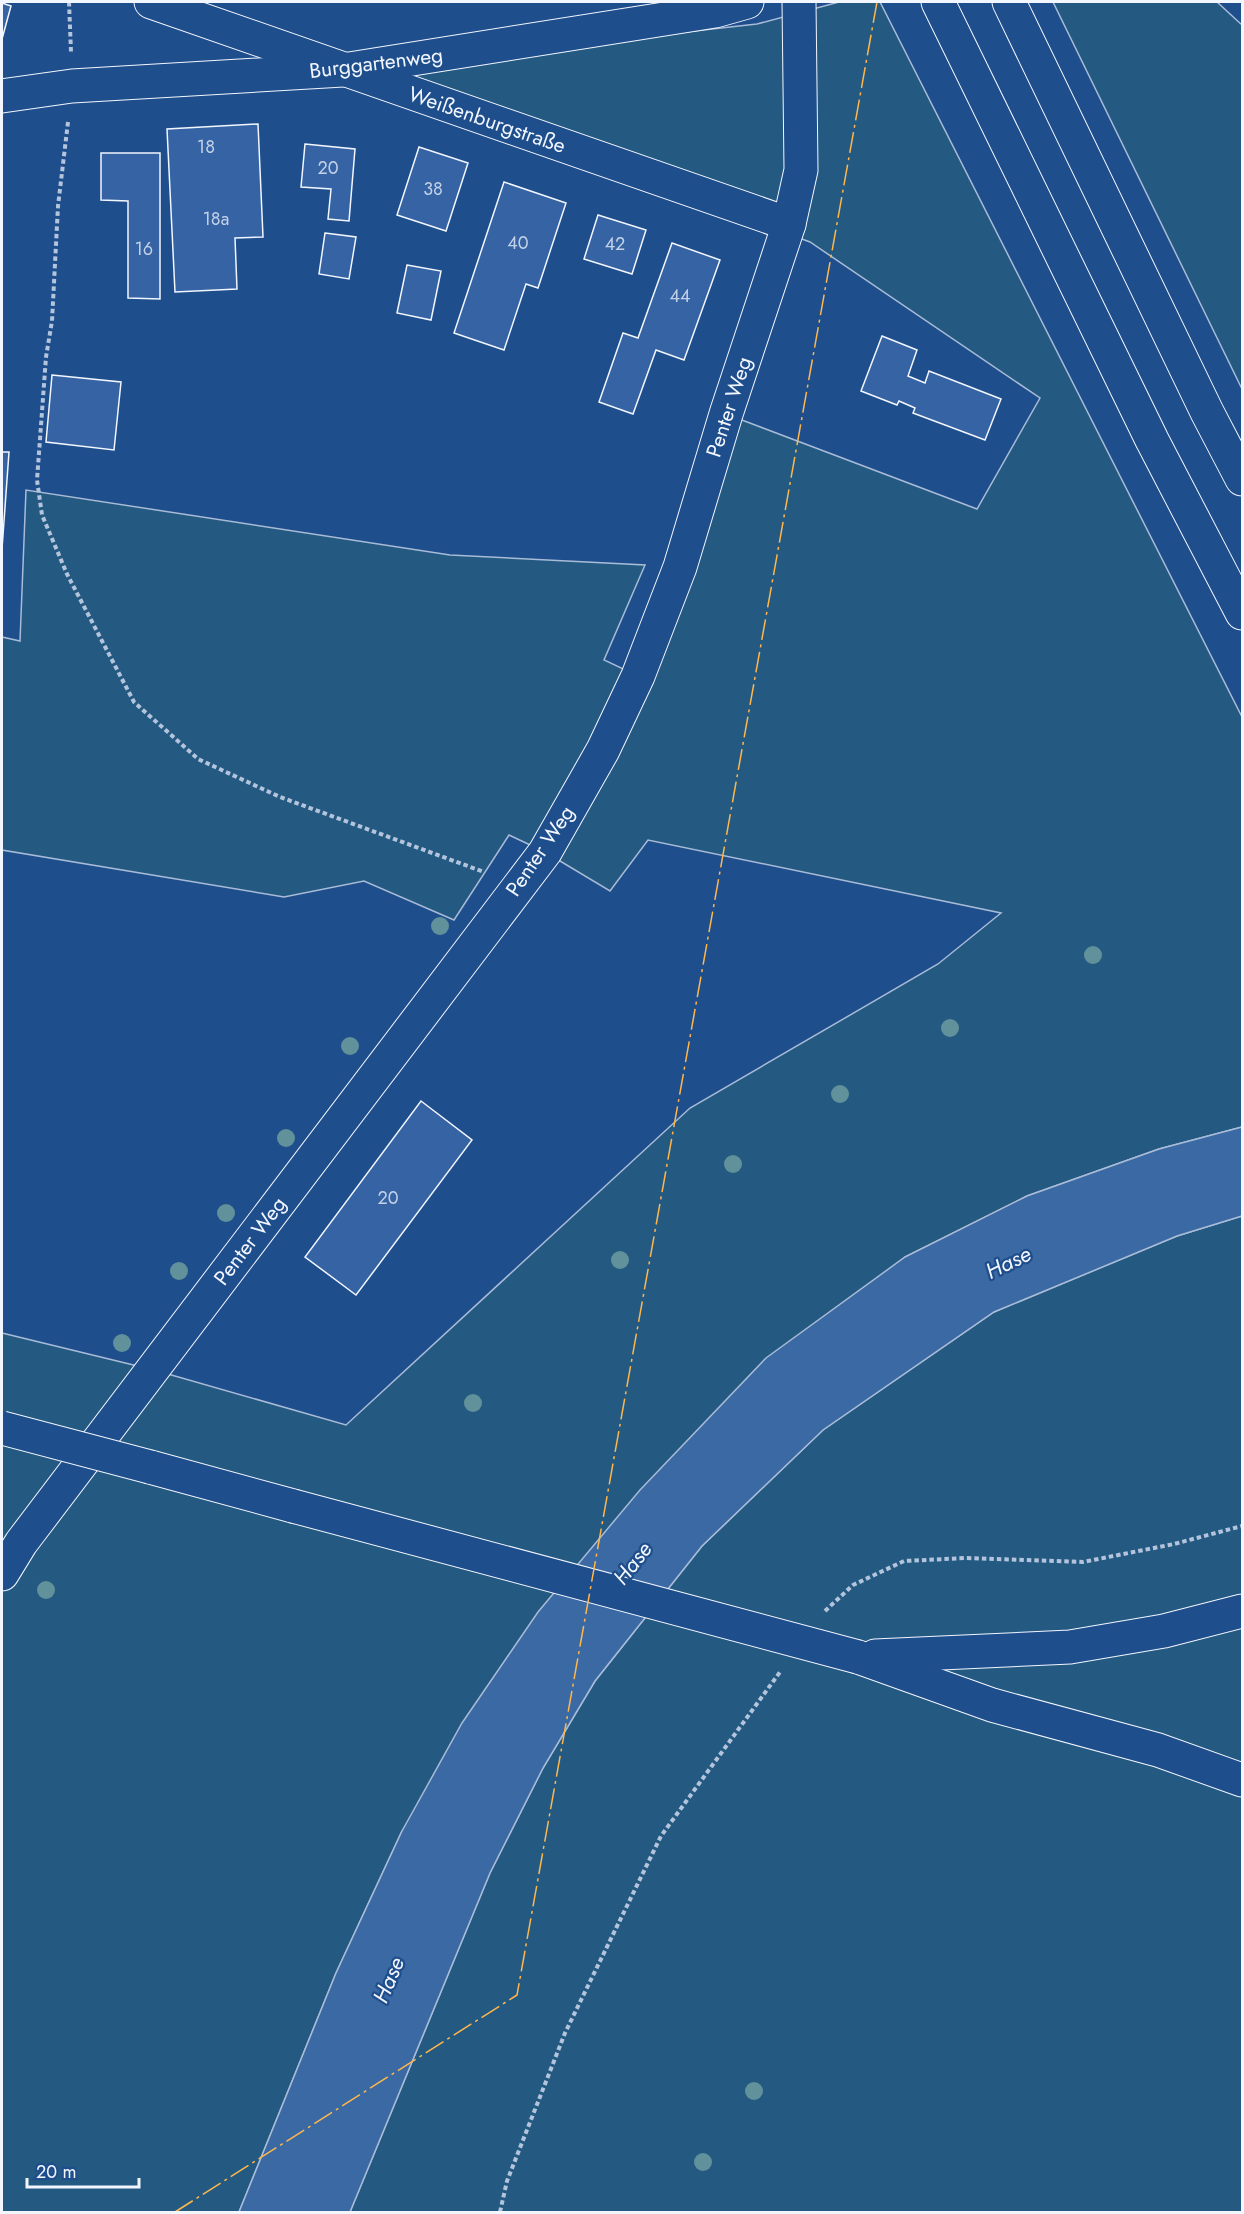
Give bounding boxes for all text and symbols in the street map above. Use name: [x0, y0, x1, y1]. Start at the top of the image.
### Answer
street label: Burggartenweg: [307, 40, 445, 86]
street label: Weißenburgstraße: [404, 79, 570, 161]
house number: 18: [197, 134, 215, 160]
house number: 20: [317, 155, 339, 181]
house number: 38: [423, 176, 443, 202]
house number: 18a: [203, 206, 229, 232]
house number: 40: [507, 230, 529, 256]
house number: 42: [605, 231, 625, 257]
house number: 16: [135, 236, 153, 262]
house number: 44: [670, 283, 691, 309]
street label: Penter Weg: [699, 353, 759, 461]
street label: Penter Weg: [498, 800, 582, 902]
house number: 20: [377, 1185, 399, 1211]
street label: Penter Weg: [207, 1190, 293, 1292]
water label: Hase: [980, 1237, 1036, 1287]
water label: Hase: [605, 1535, 659, 1591]
water label: Hase: [364, 1952, 412, 2008]
scale bar: [27, 2151, 140, 2189]
text: 20 m: [36, 2159, 76, 2185]

